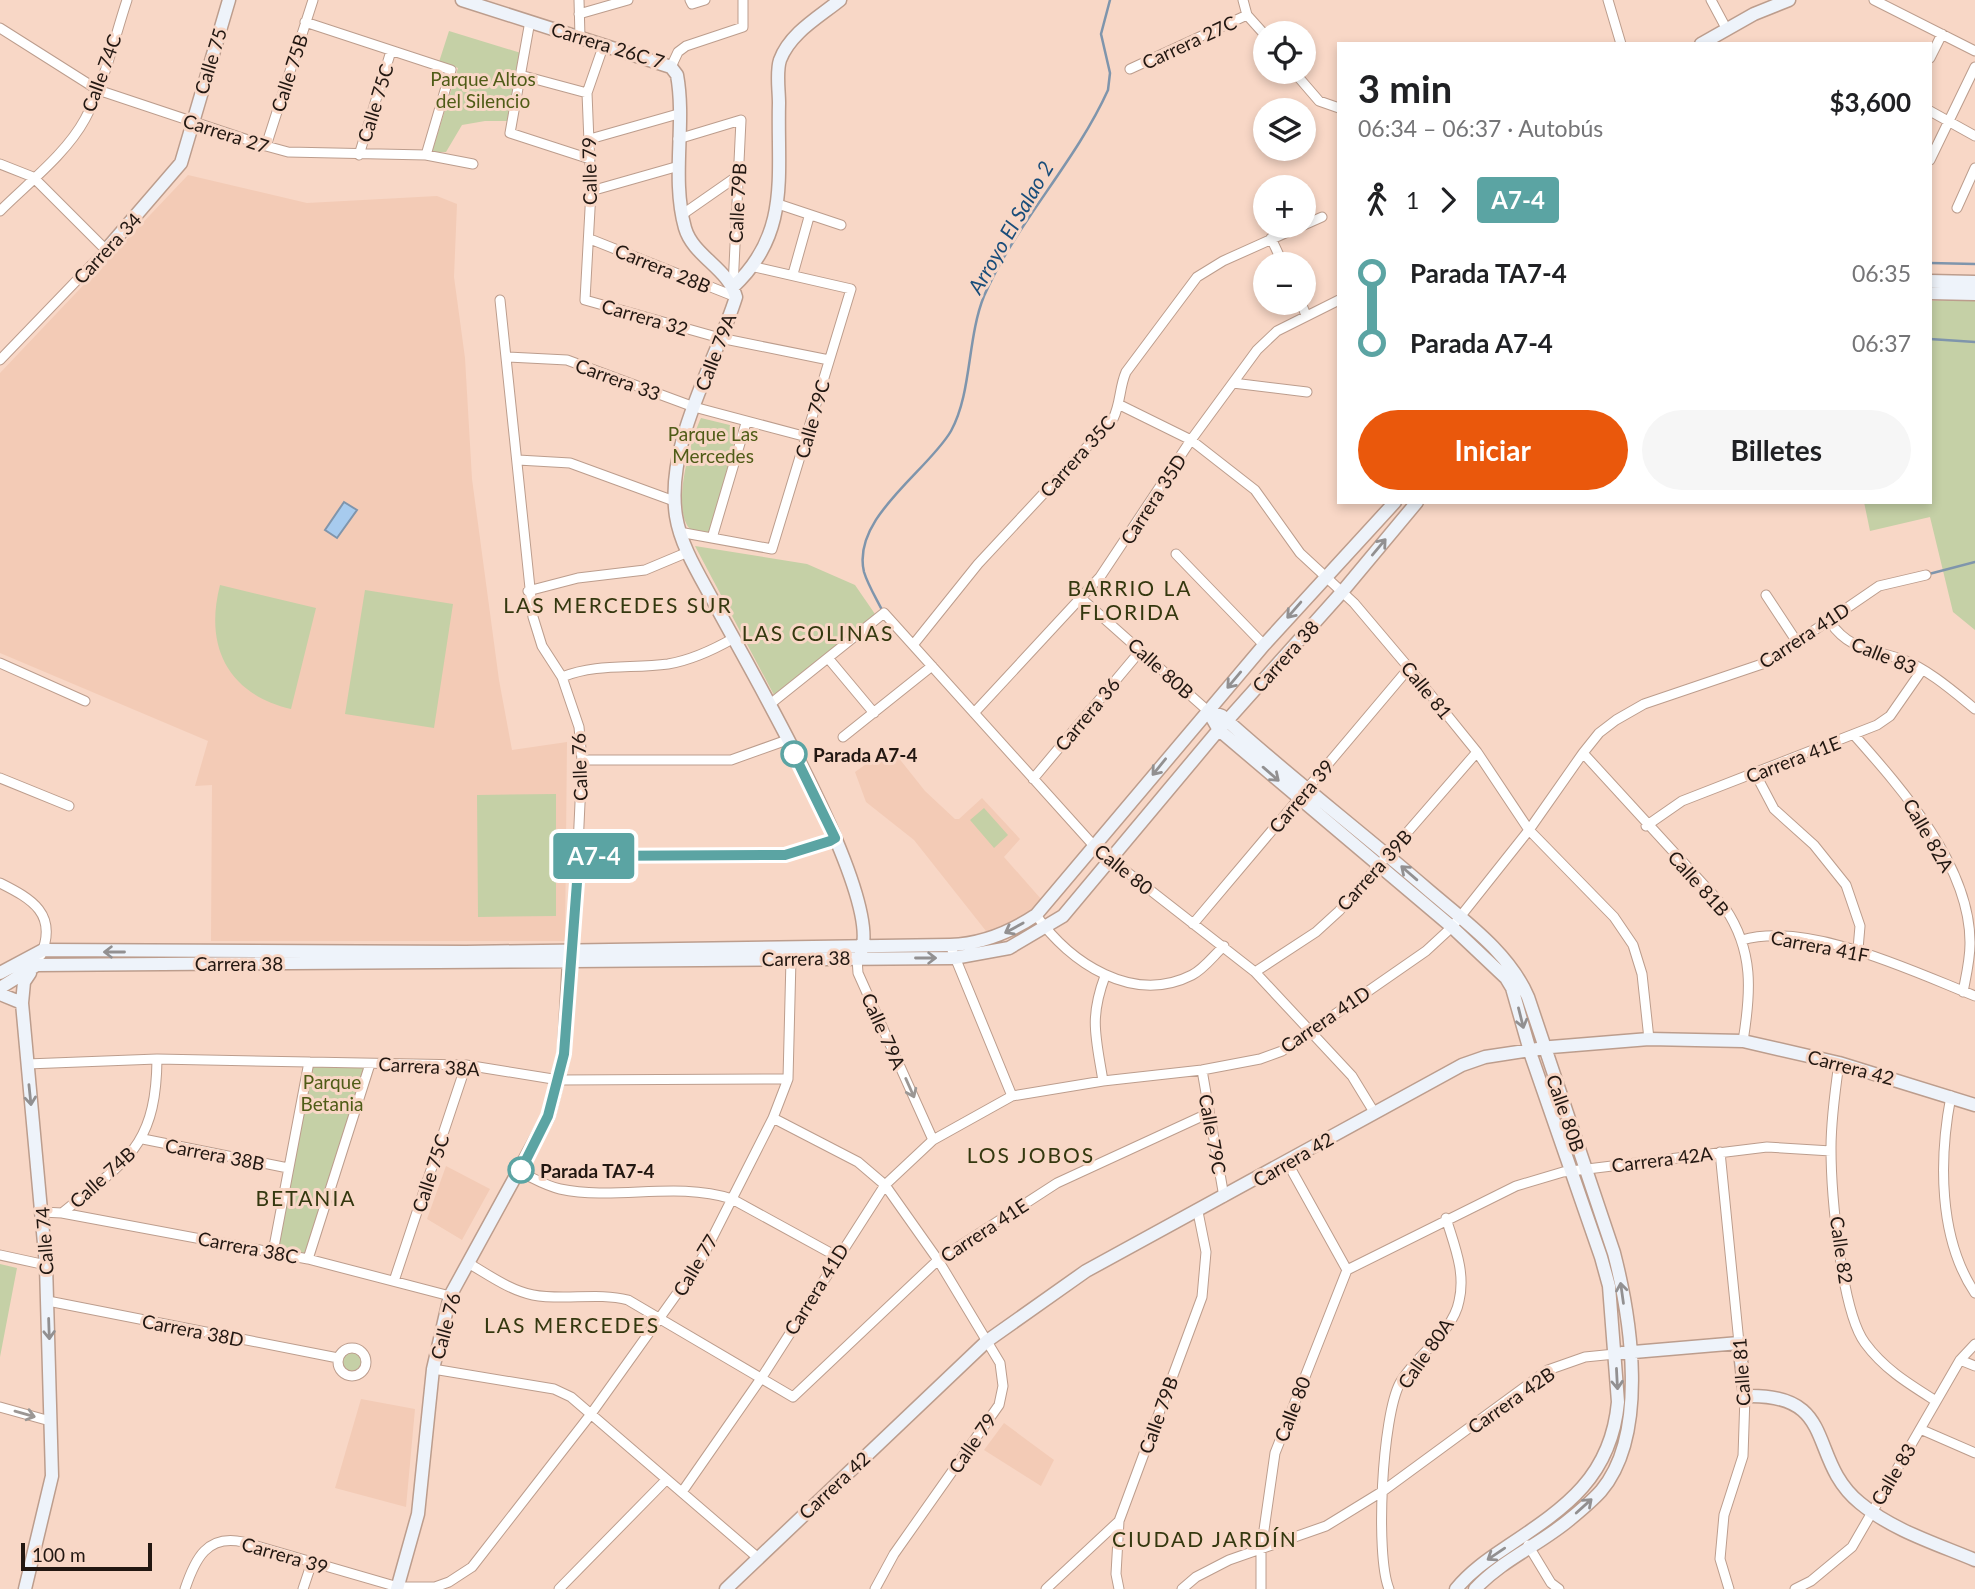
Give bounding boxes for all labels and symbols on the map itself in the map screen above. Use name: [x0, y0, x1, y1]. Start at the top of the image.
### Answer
street label: Carrera 27C: [1138, 10, 1240, 74]
street label: Carrera 26C 7: [549, 17, 667, 73]
street label: Calle 75: [189, 25, 231, 97]
street label: Calle 74C: [76, 31, 126, 115]
street label: Calle 75B: [266, 31, 312, 115]
street label: Calle 75C: [352, 61, 398, 145]
park label: Parque Altos del Silencio: [430, 67, 536, 112]
street label: Carrera 27: [180, 108, 272, 158]
street label: Calle 79: [577, 137, 601, 205]
water label: Arroyo El Salao 2: [961, 156, 1058, 299]
street label: Calle 79B: [723, 162, 751, 244]
street label: Carrera 34: [68, 208, 146, 288]
street label: Carrera 28B: [612, 238, 714, 298]
street label: Carrera 32: [599, 294, 691, 340]
street label: Calle 79A: [690, 310, 740, 394]
street label: Carrera 33: [572, 353, 664, 405]
street label: Calle 79C: [790, 377, 834, 461]
street label: Carrera 35C: [1035, 410, 1120, 501]
park label: Parque Las Mercedes: [668, 422, 758, 467]
street label: Carrera 35D: [1115, 449, 1191, 549]
one-way arrow: [1372, 539, 1387, 557]
district label: BARRIO LA FLORIDA: [1068, 575, 1192, 624]
district label: LAS MERCEDES SUR: [503, 592, 733, 617]
street label: Carrera 41D: [1754, 597, 1854, 673]
one-way arrow: [1287, 601, 1303, 619]
street label: Carrera 38: [1247, 615, 1323, 697]
district label: LAS COLINAS: [742, 620, 894, 645]
street label: Calle 83: [1848, 632, 1920, 678]
street label: Calle 80B: [1123, 633, 1199, 703]
street label: Calle 81: [1397, 656, 1457, 724]
one-way arrow: [1226, 671, 1242, 689]
street label: Carrera 36: [1050, 673, 1124, 755]
street label: Carrera 41E: [1742, 730, 1844, 788]
street label: Calle 76: [566, 733, 592, 801]
marker: Parada A7-4: [781, 741, 807, 767]
place label: Parada A7-4: [813, 743, 917, 766]
street label: Carrera 39: [1264, 755, 1338, 837]
one-way arrow: [1152, 758, 1167, 776]
one-way arrow: [1261, 766, 1279, 782]
street label: Calle 82A: [1899, 794, 1959, 876]
street label: Carrera 39B: [1332, 825, 1416, 915]
line badge: A7-4: [545, 833, 643, 879]
street label: Calle 80: [1090, 839, 1158, 899]
street label: Calle 81B: [1664, 845, 1734, 921]
one-way arrow: [1400, 865, 1418, 881]
one-way arrow: [1004, 921, 1024, 935]
street label: Carrera 41F: [1769, 925, 1871, 967]
one-way arrow: [103, 945, 126, 959]
street label: Carrera 38: [761, 946, 851, 970]
one-way arrow: [914, 951, 937, 965]
street label: Carrera 38: [195, 952, 283, 975]
street label: Carrera 41D: [1276, 981, 1374, 1057]
street label: Calle 79A: [857, 989, 911, 1073]
one-way arrow: [1515, 1006, 1528, 1029]
street label: Carrera 42: [1805, 1044, 1897, 1090]
street label: Carrera 38A: [378, 1052, 480, 1080]
park label: Parque Betania: [301, 1070, 363, 1115]
street label: Calle 80B: [1542, 1071, 1590, 1155]
one-way arrow: [904, 1077, 917, 1099]
one-way arrow: [24, 1083, 37, 1106]
street label: Calle 79C: [1195, 1092, 1231, 1176]
street label: Carrera 42: [1249, 1127, 1337, 1191]
street label: Calle 75C: [407, 1131, 454, 1215]
street label: Carrera 38B: [163, 1133, 267, 1175]
street label: Carrera 42A: [1610, 1141, 1714, 1177]
street label: Calle 74B: [64, 1142, 140, 1212]
district label: LOS JOBOS: [967, 1142, 1095, 1167]
marker: Parada TA7-4: [508, 1157, 534, 1183]
place label: Parada TA7-4: [540, 1159, 655, 1182]
district label: BETANIA: [256, 1185, 356, 1210]
street label: Carrera 41E: [936, 1193, 1032, 1267]
street label: Calle 74: [30, 1206, 58, 1276]
street label: Calle 82: [1826, 1215, 1858, 1285]
street label: Carrera 38C: [196, 1226, 300, 1268]
street label: Calle 77: [668, 1230, 722, 1300]
street label: Carrera 41D: [779, 1239, 853, 1339]
one-way arrow: [1616, 1282, 1629, 1305]
street label: Calle 76: [425, 1290, 465, 1362]
street label: Carrera 38D: [140, 1309, 246, 1351]
district label: LAS MERCEDES: [484, 1312, 660, 1337]
street label: Calle 80A: [1392, 1313, 1458, 1393]
one-way arrow: [42, 1317, 55, 1340]
street label: Calle 81: [1727, 1337, 1755, 1407]
street label: Carrera 42B: [1463, 1362, 1559, 1438]
one-way arrow: [1610, 1367, 1623, 1390]
street label: Calle 79B: [1133, 1373, 1183, 1457]
street label: Calle 80: [1269, 1373, 1315, 1445]
one-way arrow: [14, 1408, 36, 1421]
street label: Calle 79: [943, 1409, 1001, 1477]
street label: Calle 83: [1866, 1439, 1920, 1509]
street label: Carrera 42: [794, 1446, 874, 1524]
one-way arrow: [1575, 1498, 1593, 1514]
district label: CIUDAD JARDÍN: [1112, 1526, 1298, 1551]
street label: Carrera 39: [239, 1532, 331, 1578]
scale bar: [21, 1540, 152, 1572]
one-way arrow: [1487, 1547, 1506, 1562]

